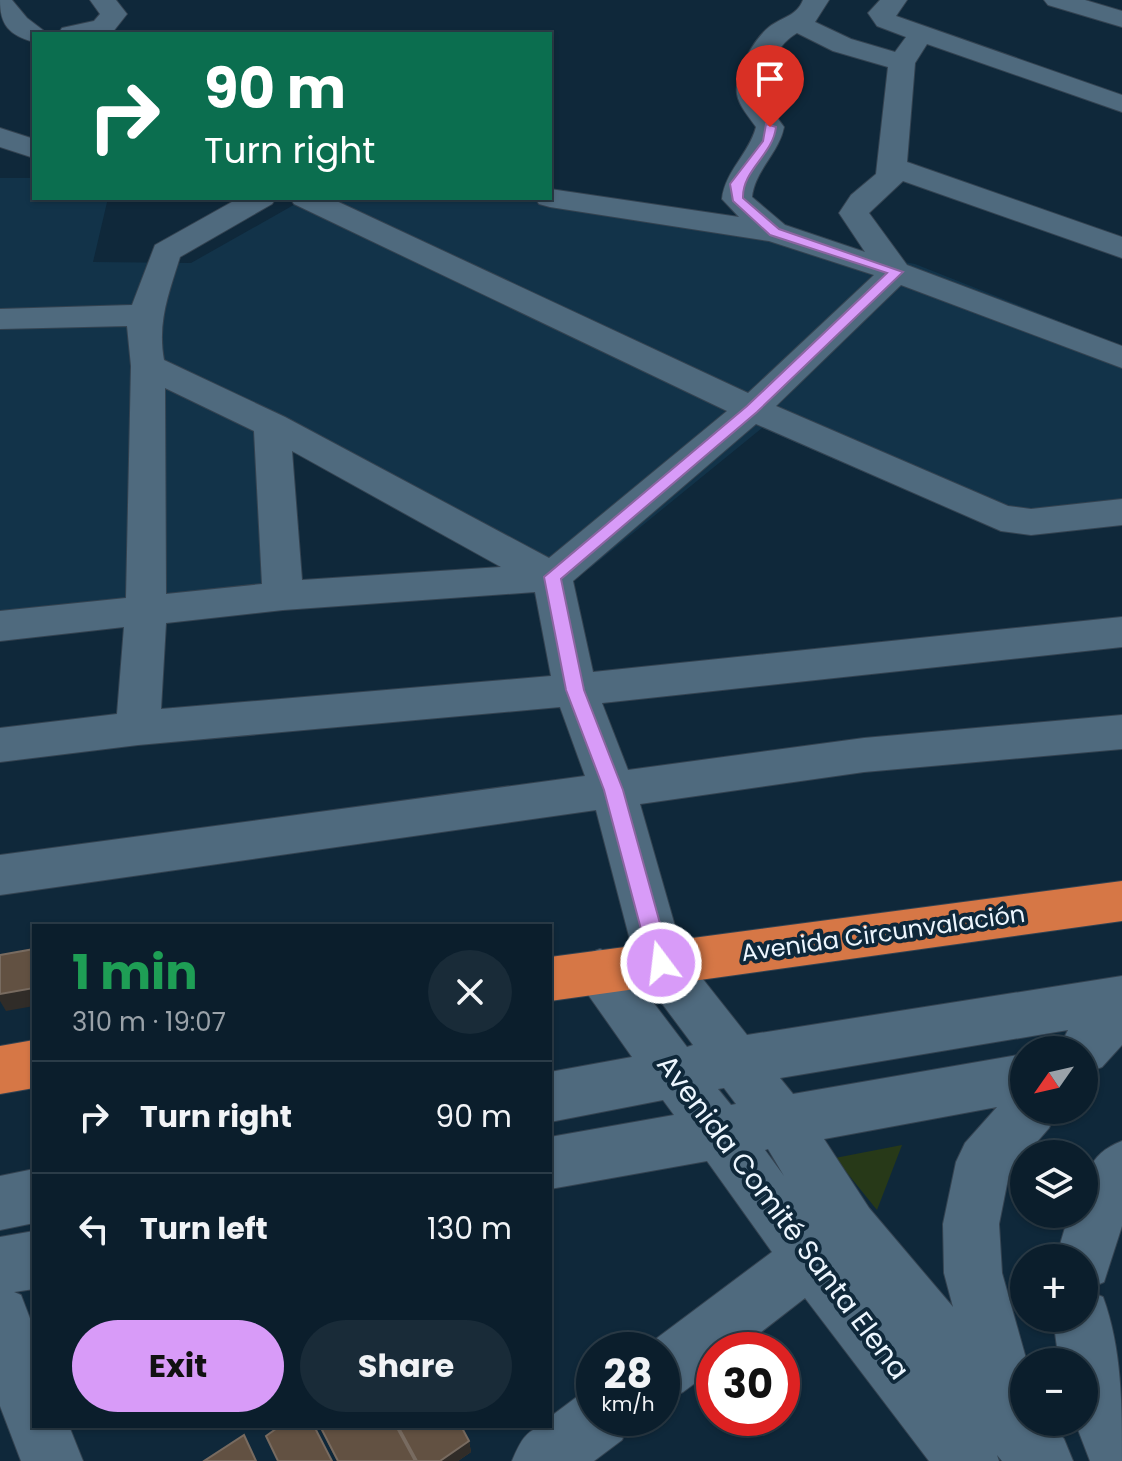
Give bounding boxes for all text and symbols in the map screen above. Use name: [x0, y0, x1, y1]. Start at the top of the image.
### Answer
pin: [736, 45, 804, 127]
text: 90 m: [204, 49, 346, 128]
icon: arrive: [748, 57, 792, 101]
icon: right: [72, 64, 176, 168]
text: Turn right: [204, 125, 375, 176]
street label: Avenida Circunvalación: [739, 897, 1027, 969]
position arrow: [619, 921, 703, 1005]
text: 1 min: [72, 939, 198, 1006]
button: close: [428, 950, 512, 1034]
text: 310 m · 19:07: [72, 1004, 226, 1040]
north arrow: [1010, 1036, 1098, 1124]
map controls: [1010, 1036, 1098, 1436]
street label: Avenida Comité Santa Elena: [648, 1046, 918, 1388]
icon: right: [72, 1095, 116, 1139]
text: Turn right: [140, 1095, 292, 1138]
text: 90 m: [435, 1095, 512, 1138]
button: layers: [1010, 1140, 1098, 1228]
icon: left: [72, 1207, 116, 1251]
text: Turn left: [140, 1207, 268, 1250]
text: 130 m: [427, 1207, 512, 1250]
button: +: [1010, 1244, 1098, 1332]
button: Exit: [72, 1320, 284, 1412]
button: Share: [300, 1320, 512, 1412]
speed limit sign: 30: [696, 1332, 800, 1436]
text: 28: [604, 1346, 652, 1402]
button: −: [1010, 1348, 1098, 1436]
text: km/h: [601, 1390, 655, 1418]

